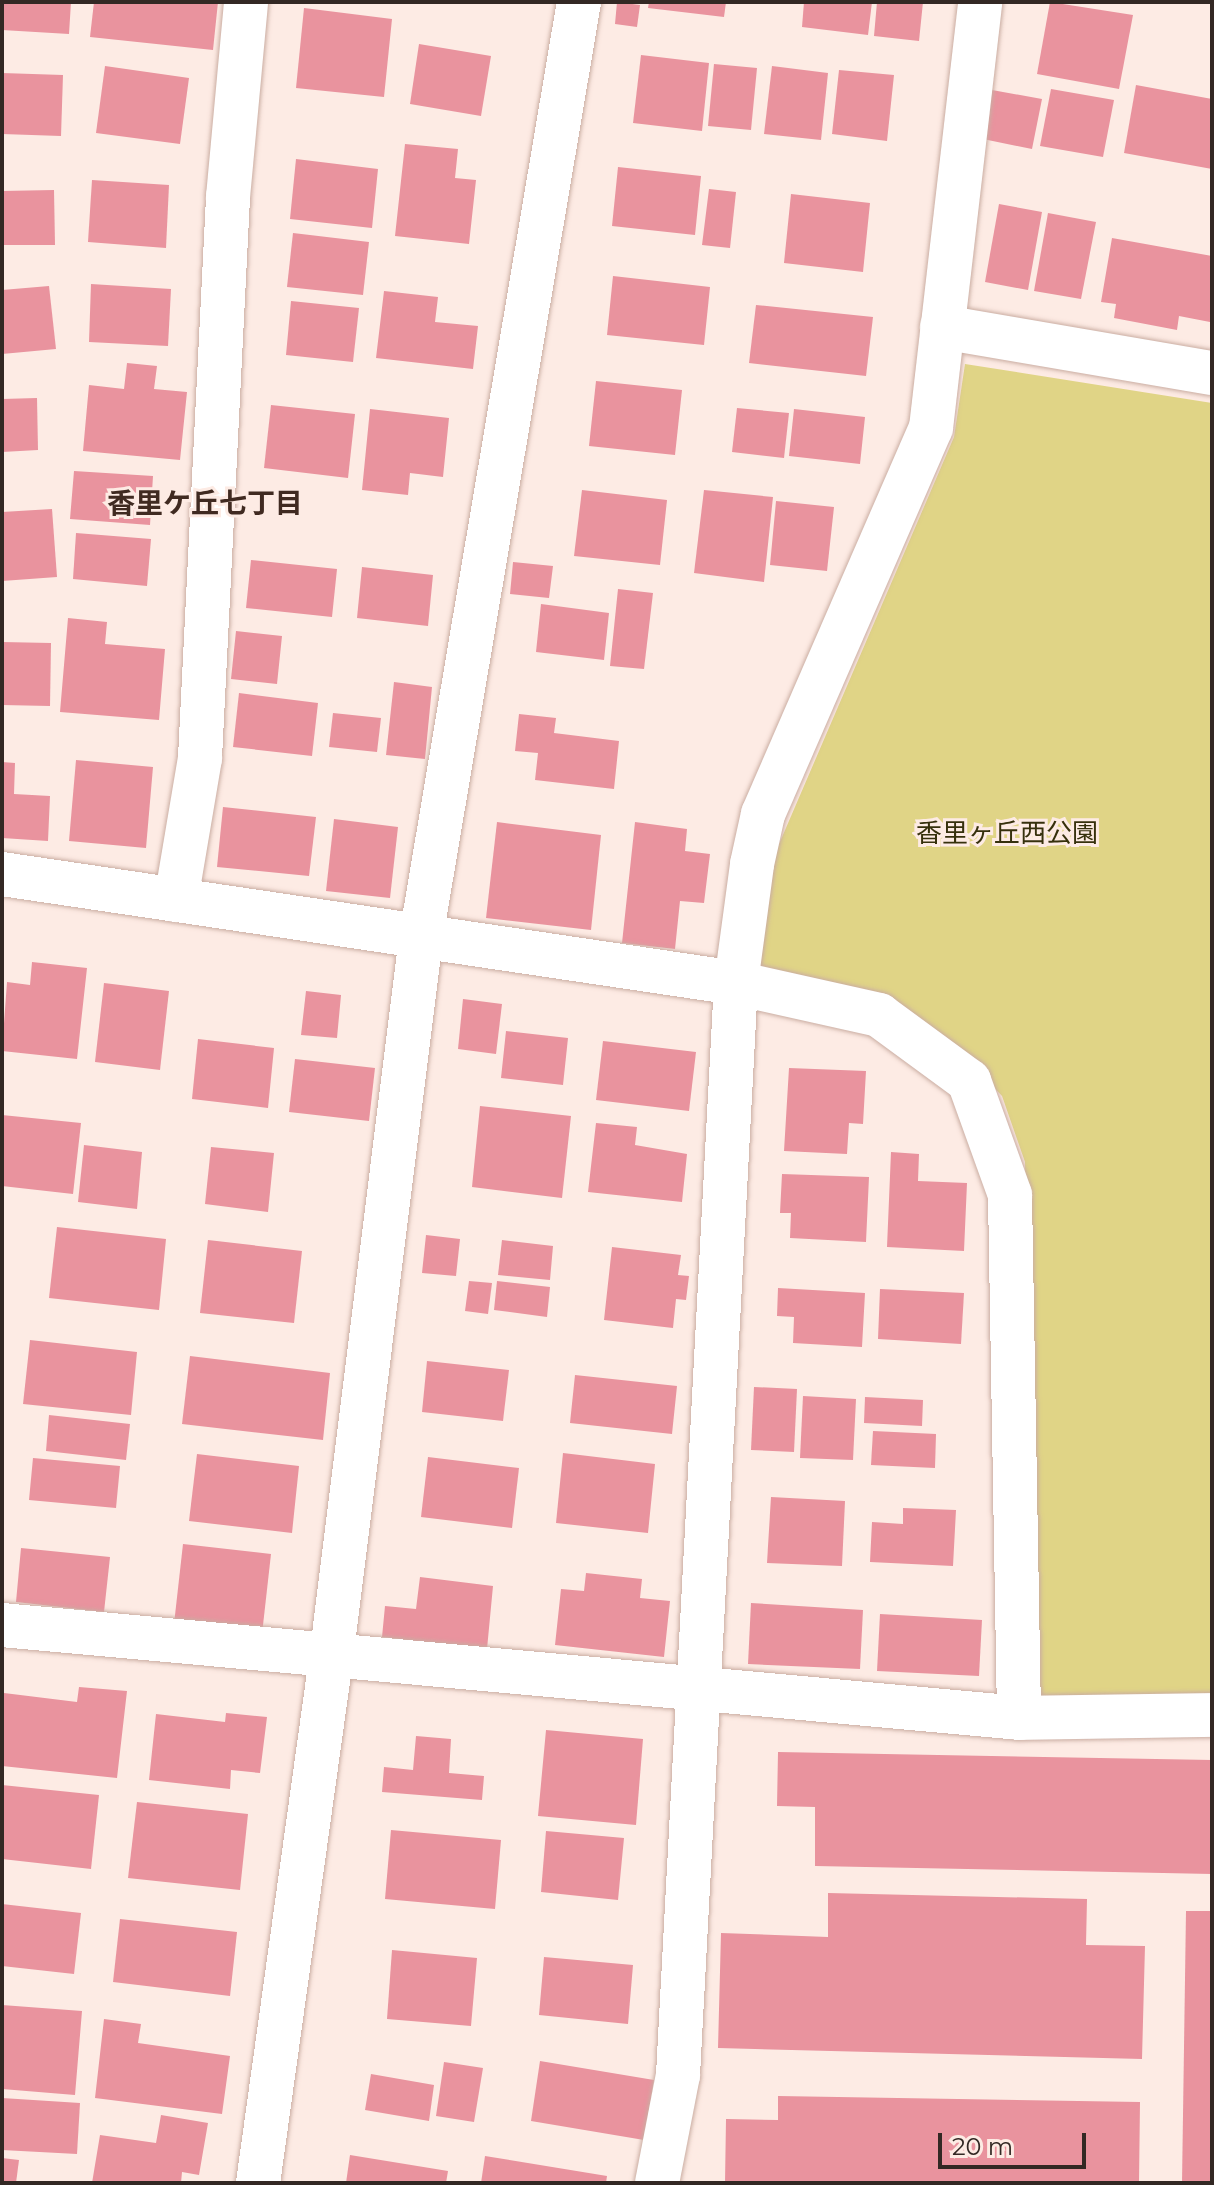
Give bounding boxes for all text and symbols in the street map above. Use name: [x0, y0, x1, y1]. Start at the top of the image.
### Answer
district label: 香里ケ丘七丁目: [107, 486, 303, 520]
park label: 香里ヶ丘西公園: [916, 818, 1098, 850]
scale bar: [942, 2117, 1090, 2167]
text: 20 m: [952, 2132, 1013, 2161]

